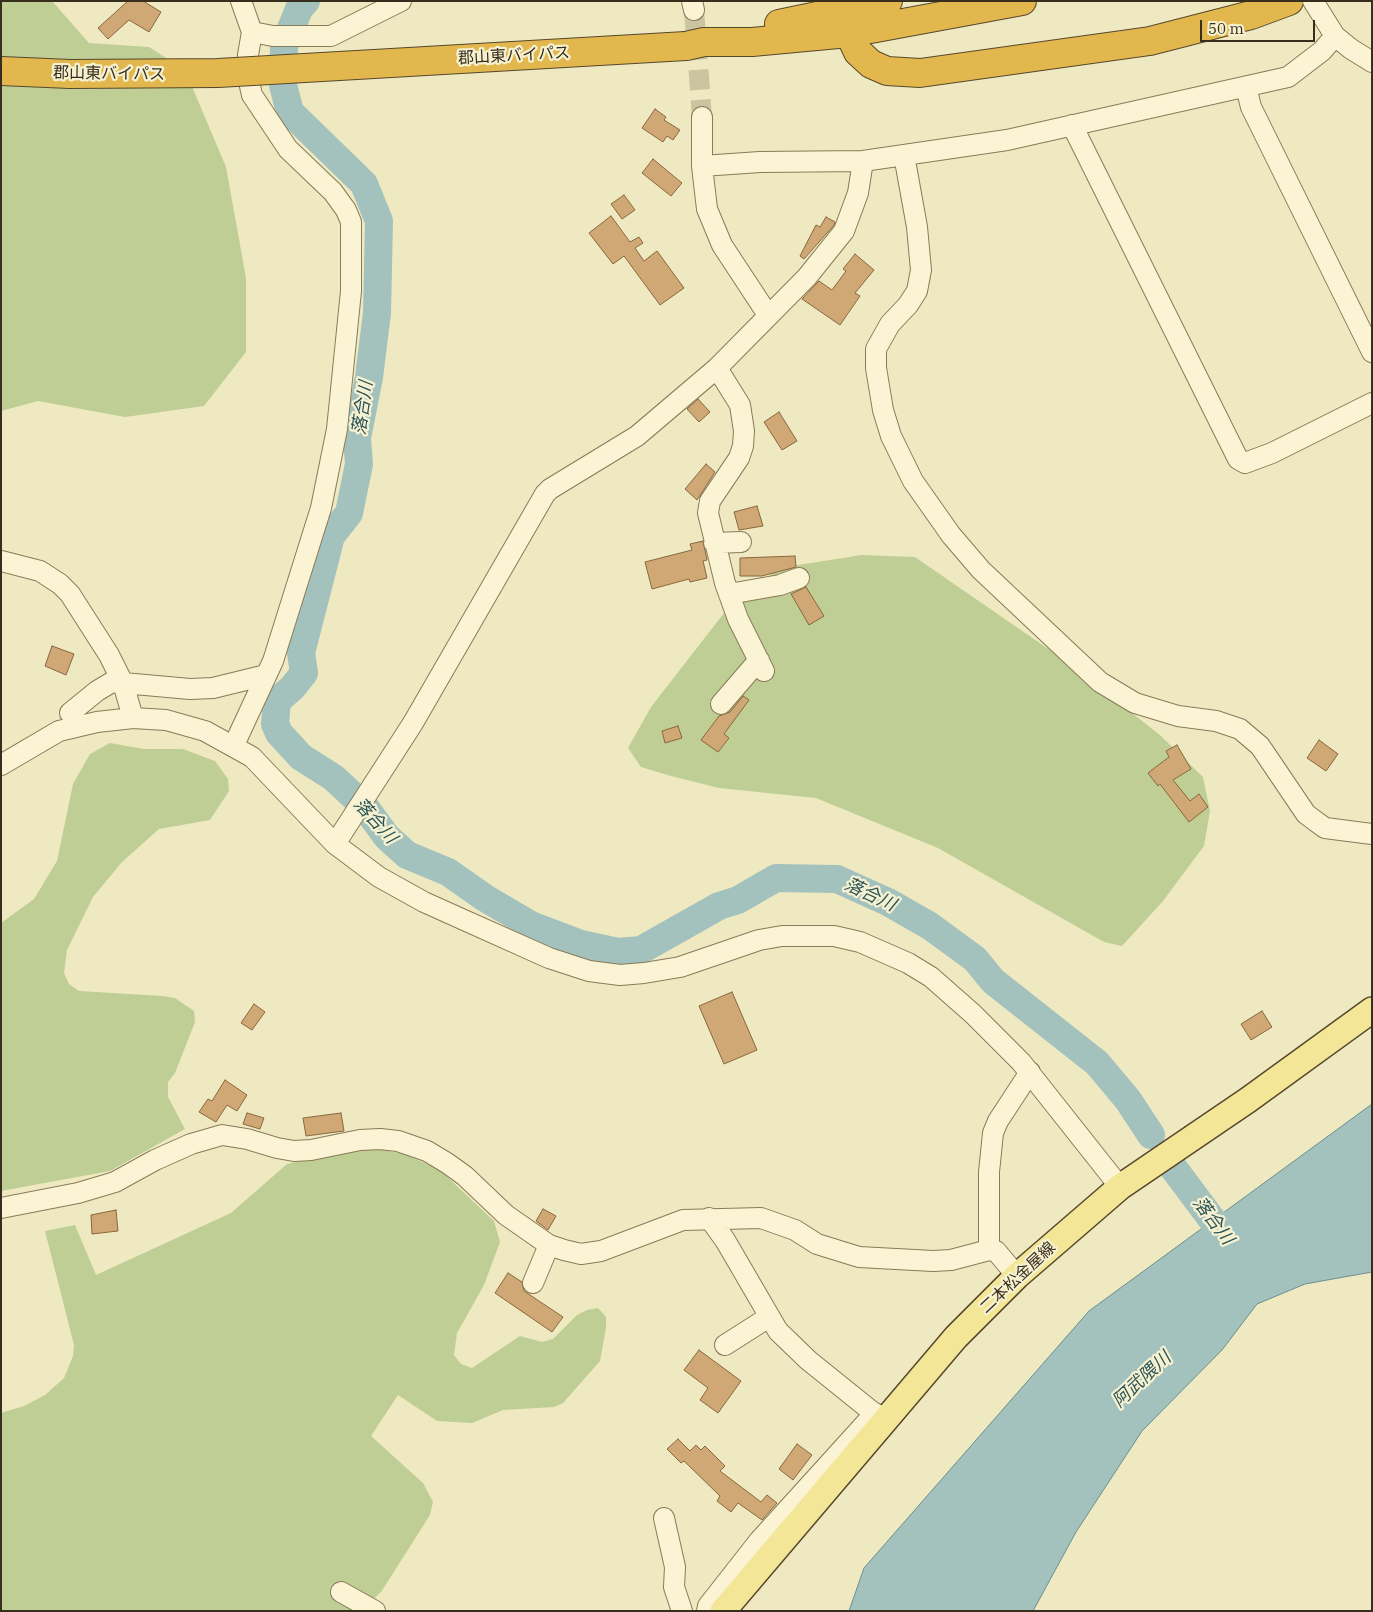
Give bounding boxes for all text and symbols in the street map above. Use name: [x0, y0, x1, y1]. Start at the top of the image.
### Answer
scale bar: [1203, 10, 1318, 42]
text: 50 m: [1208, 19, 1244, 38]
street label: 郡山東バイパス: [458, 43, 570, 69]
street label: 郡山東バイパス: [53, 63, 165, 85]
water label: 落合川: [349, 380, 377, 436]
water label: 落合川: [349, 794, 401, 848]
water label: 落合川: [841, 874, 899, 916]
water label: 落合川: [1188, 1193, 1238, 1249]
street label: 二本松金屋線: [976, 1238, 1060, 1318]
water label: 阿武隈川: [1108, 1348, 1176, 1412]

